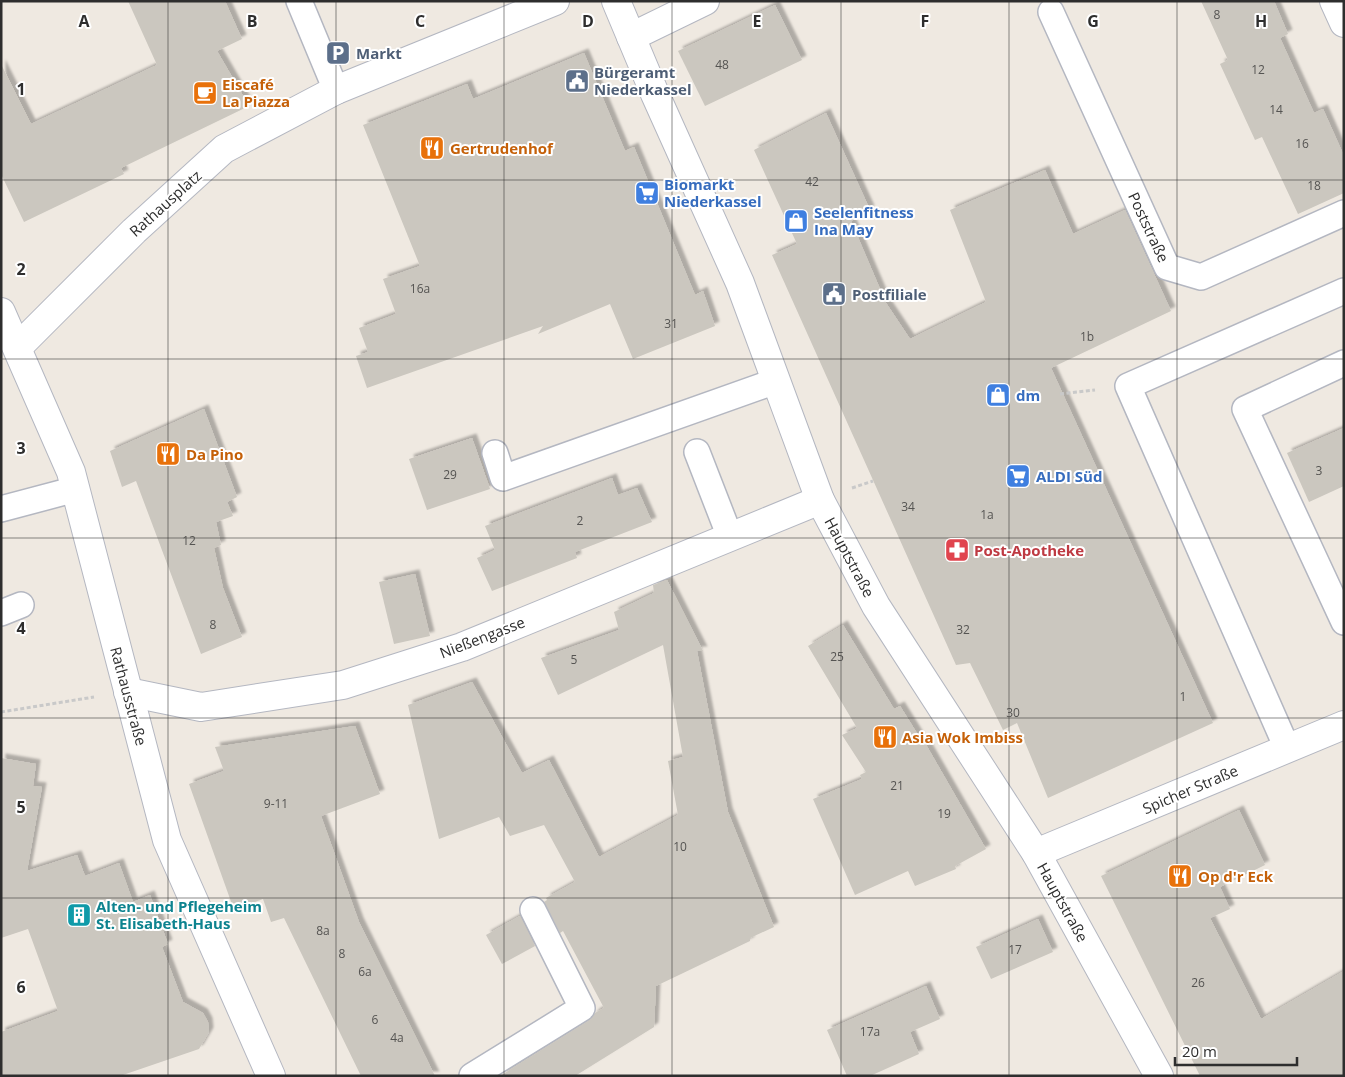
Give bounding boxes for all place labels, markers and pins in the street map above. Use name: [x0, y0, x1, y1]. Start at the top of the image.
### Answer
parking icon: Markt: [325, 40, 351, 66]
place label: Markt: [356, 43, 402, 63]
place label: Bürgeramt Niederkassel: [594, 62, 692, 99]
public building icon: Bürgeramt Niederkassel: [564, 68, 590, 94]
place label: Eiscafé La Piazza: [222, 74, 290, 111]
cafe icon: Eiscafé La Piazza: [192, 80, 218, 106]
restaurant icon: Gertrudenhof: [419, 135, 445, 161]
place label: Gertrudenhof: [450, 138, 554, 158]
place label: Biomarkt Niederkassel: [664, 174, 762, 211]
supermarket icon: Biomarkt Niederkassel: [634, 180, 660, 206]
place label: Seelenfitness Ina May: [814, 202, 914, 239]
shop icon: Seelenfitness Ina May: [783, 208, 809, 234]
public building icon: Postfiliale: [821, 281, 847, 307]
place label: Postfiliale: [852, 284, 927, 304]
shop icon: dm: [985, 382, 1011, 408]
place label: dm: [1016, 385, 1040, 405]
restaurant icon: Da Pino: [155, 441, 181, 467]
place label: Da Pino: [186, 444, 243, 464]
supermarket icon: ALDI Süd: [1005, 463, 1031, 489]
place label: ALDI Süd: [1036, 466, 1102, 486]
pharmacy icon: Post-Apotheke: [944, 537, 970, 563]
place label: Post-Apotheke: [974, 540, 1084, 560]
restaurant icon: Asia Wok Imbiss: [872, 724, 898, 750]
place label: Asia Wok Imbiss: [902, 727, 1023, 747]
restaurant icon: Op d'r Eck: [1167, 863, 1193, 889]
place label: Op d'r Eck: [1198, 866, 1274, 886]
place label: Alten- und Pflegeheim St. Elisabeth-Haus: [96, 896, 262, 933]
building icon: Alten- und Pflegeheim St. Elisabeth-Haus: [66, 902, 92, 928]

